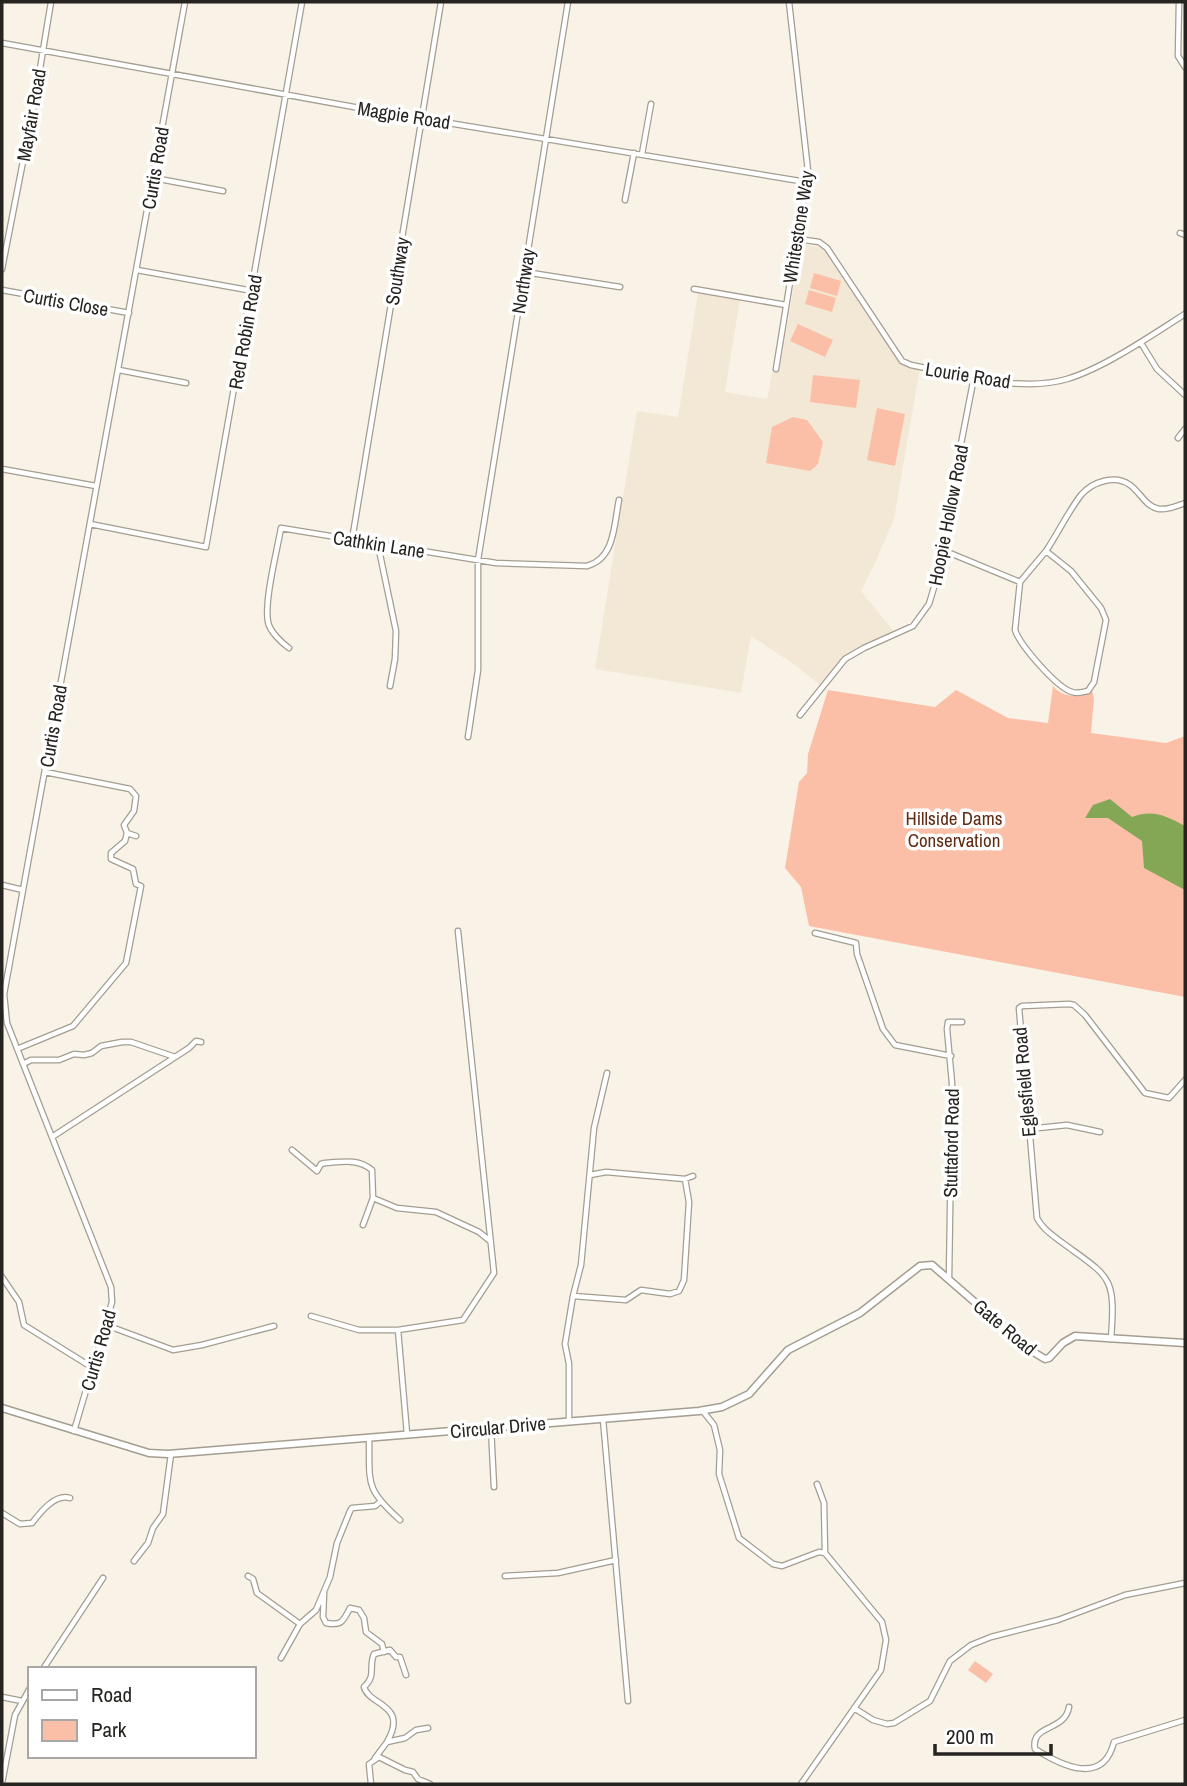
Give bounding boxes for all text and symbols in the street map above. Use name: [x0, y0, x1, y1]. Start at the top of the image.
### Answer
street label: Mayfair Road: [10, 67, 52, 163]
street label: Magpie Road: [356, 95, 452, 135]
street label: Curtis Road: [135, 125, 175, 211]
street label: Whitestone Way: [776, 169, 820, 285]
street label: Southway: [379, 235, 415, 307]
street label: Northway: [505, 246, 541, 316]
street label: Red Robin Road: [222, 273, 268, 391]
street label: Curtis Close: [22, 282, 110, 322]
street label: Lourie Road: [924, 355, 1012, 395]
street label: Hoopie Hollow Road: [922, 442, 974, 588]
street label: Cathkin Lane: [331, 524, 427, 564]
street label: Curtis Road: [33, 683, 73, 769]
park label: Hillside Dams Conservation: [906, 805, 1003, 853]
street label: Eglesfield Road: [1006, 1026, 1042, 1138]
street label: Stuttaford Road: [937, 1088, 965, 1198]
street label: Gate Road: [968, 1293, 1042, 1361]
street label: Curtis Road: [74, 1306, 122, 1394]
street label: Circular Drive: [449, 1410, 547, 1444]
legend: [28, 1667, 256, 1758]
text: Road: [91, 1680, 132, 1709]
scale bar: [935, 1712, 1050, 1756]
text: Park: [91, 1715, 127, 1744]
text: 200 m: [946, 1722, 994, 1751]

